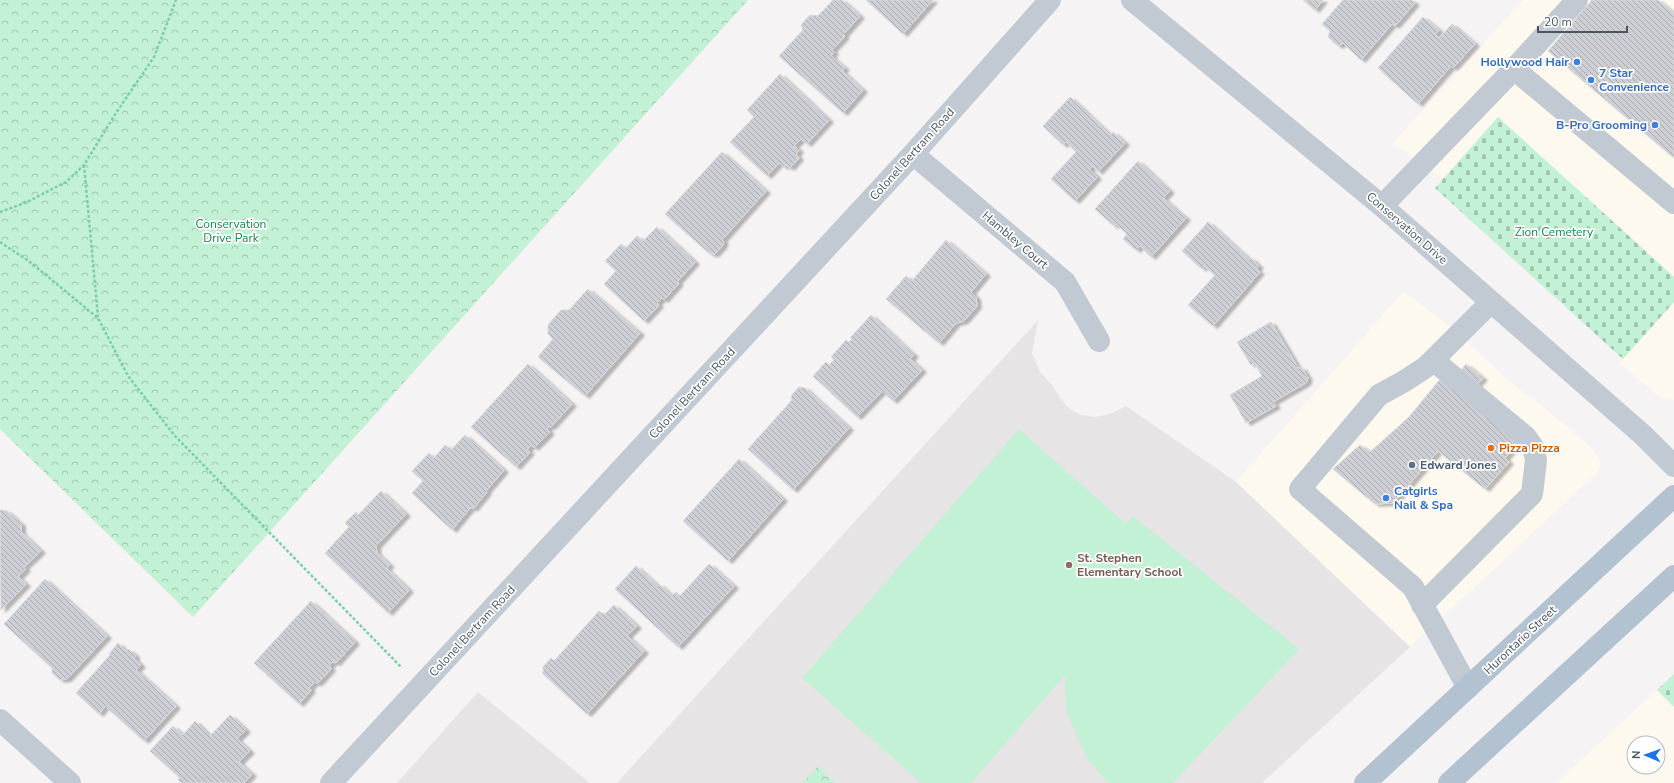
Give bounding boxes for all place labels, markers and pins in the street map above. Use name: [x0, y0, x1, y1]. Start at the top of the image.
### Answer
place label: Hollywood Hair: [1481, 54, 1569, 70]
marker: Hollywood Hair: [1572, 57, 1582, 67]
place label: 7 Star Convenience: [1599, 65, 1669, 95]
marker: 7 Star Convenience: [1586, 75, 1596, 85]
place label: B-Pro Grooming: [1556, 117, 1647, 133]
marker: B-Pro Grooming: [1650, 120, 1660, 130]
place label: Pizza Pizza: [1499, 440, 1560, 456]
marker: Pizza Pizza: [1486, 443, 1496, 453]
place label: Edward Jones: [1420, 457, 1497, 473]
marker: Edward Jones: [1407, 460, 1417, 470]
place label: Catgirls Nail & Spa: [1394, 483, 1453, 513]
marker: Catgirls Nail & Spa: [1381, 493, 1391, 503]
place label: St. Stephen Elementary School: [1077, 550, 1182, 580]
marker: St. Stephen Elementary School: [1064, 560, 1074, 570]

